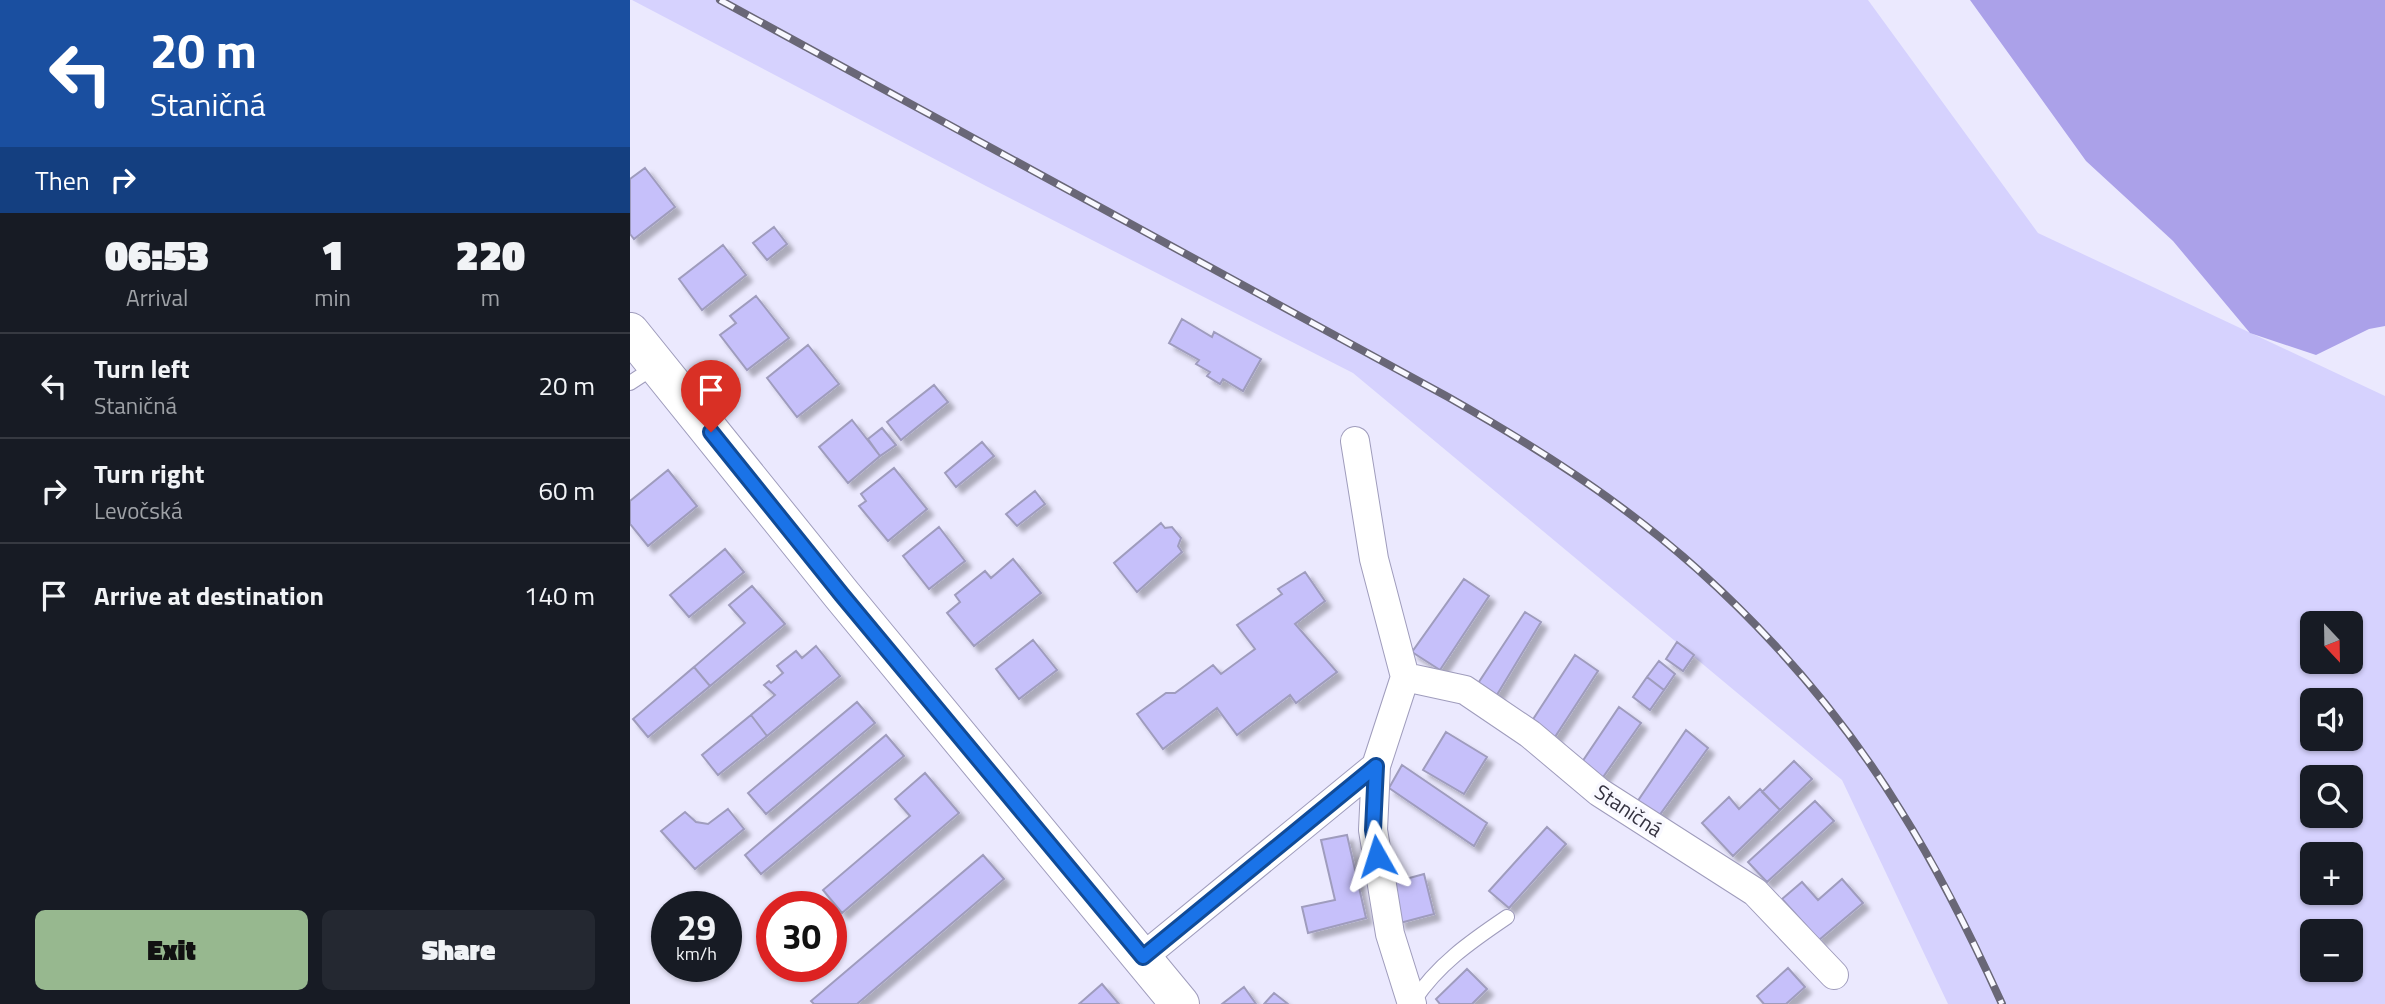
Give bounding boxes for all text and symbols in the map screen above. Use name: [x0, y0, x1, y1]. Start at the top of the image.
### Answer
text: 20 m: [150, 12, 257, 87]
icon: left: [35, 28, 126, 119]
text: Staničná: [150, 80, 266, 128]
text: Then: [35, 161, 90, 200]
icon: right: [104, 161, 142, 199]
text: 06:53: [105, 222, 209, 286]
text: 1: [321, 222, 344, 286]
text: 220: [456, 222, 525, 286]
text: Arrival: [126, 280, 188, 315]
text: min: [314, 280, 351, 315]
text: m: [481, 280, 500, 315]
text: Turn left: [94, 349, 189, 388]
pin: [681, 360, 741, 432]
text: 20 m: [538, 366, 595, 405]
icon: left: [35, 367, 73, 405]
icon: arrive: [692, 371, 730, 409]
text: Staničná: [94, 388, 177, 423]
text: Turn right: [94, 454, 205, 493]
text: 60 m: [538, 471, 595, 510]
icon: right: [35, 472, 73, 510]
text: Levočská: [94, 493, 183, 528]
text: Arrive at destination: [94, 576, 324, 615]
text: 140 m: [524, 576, 595, 615]
icon: arrive: [35, 577, 73, 615]
north arrow: [2300, 611, 2362, 674]
map controls: [2300, 611, 2363, 982]
button: sound: [2300, 688, 2363, 751]
button: search: [2300, 765, 2363, 828]
street label: Staničná: [1589, 776, 1670, 845]
position arrow: [1340, 819, 1414, 893]
button: +: [2300, 842, 2363, 905]
speed limit sign: 30: [756, 891, 847, 982]
text: 29: [677, 900, 716, 954]
button: Exit: [35, 910, 308, 990]
button: Share: [322, 910, 595, 990]
button: −: [2300, 919, 2363, 982]
text: km/h: [676, 940, 717, 967]

